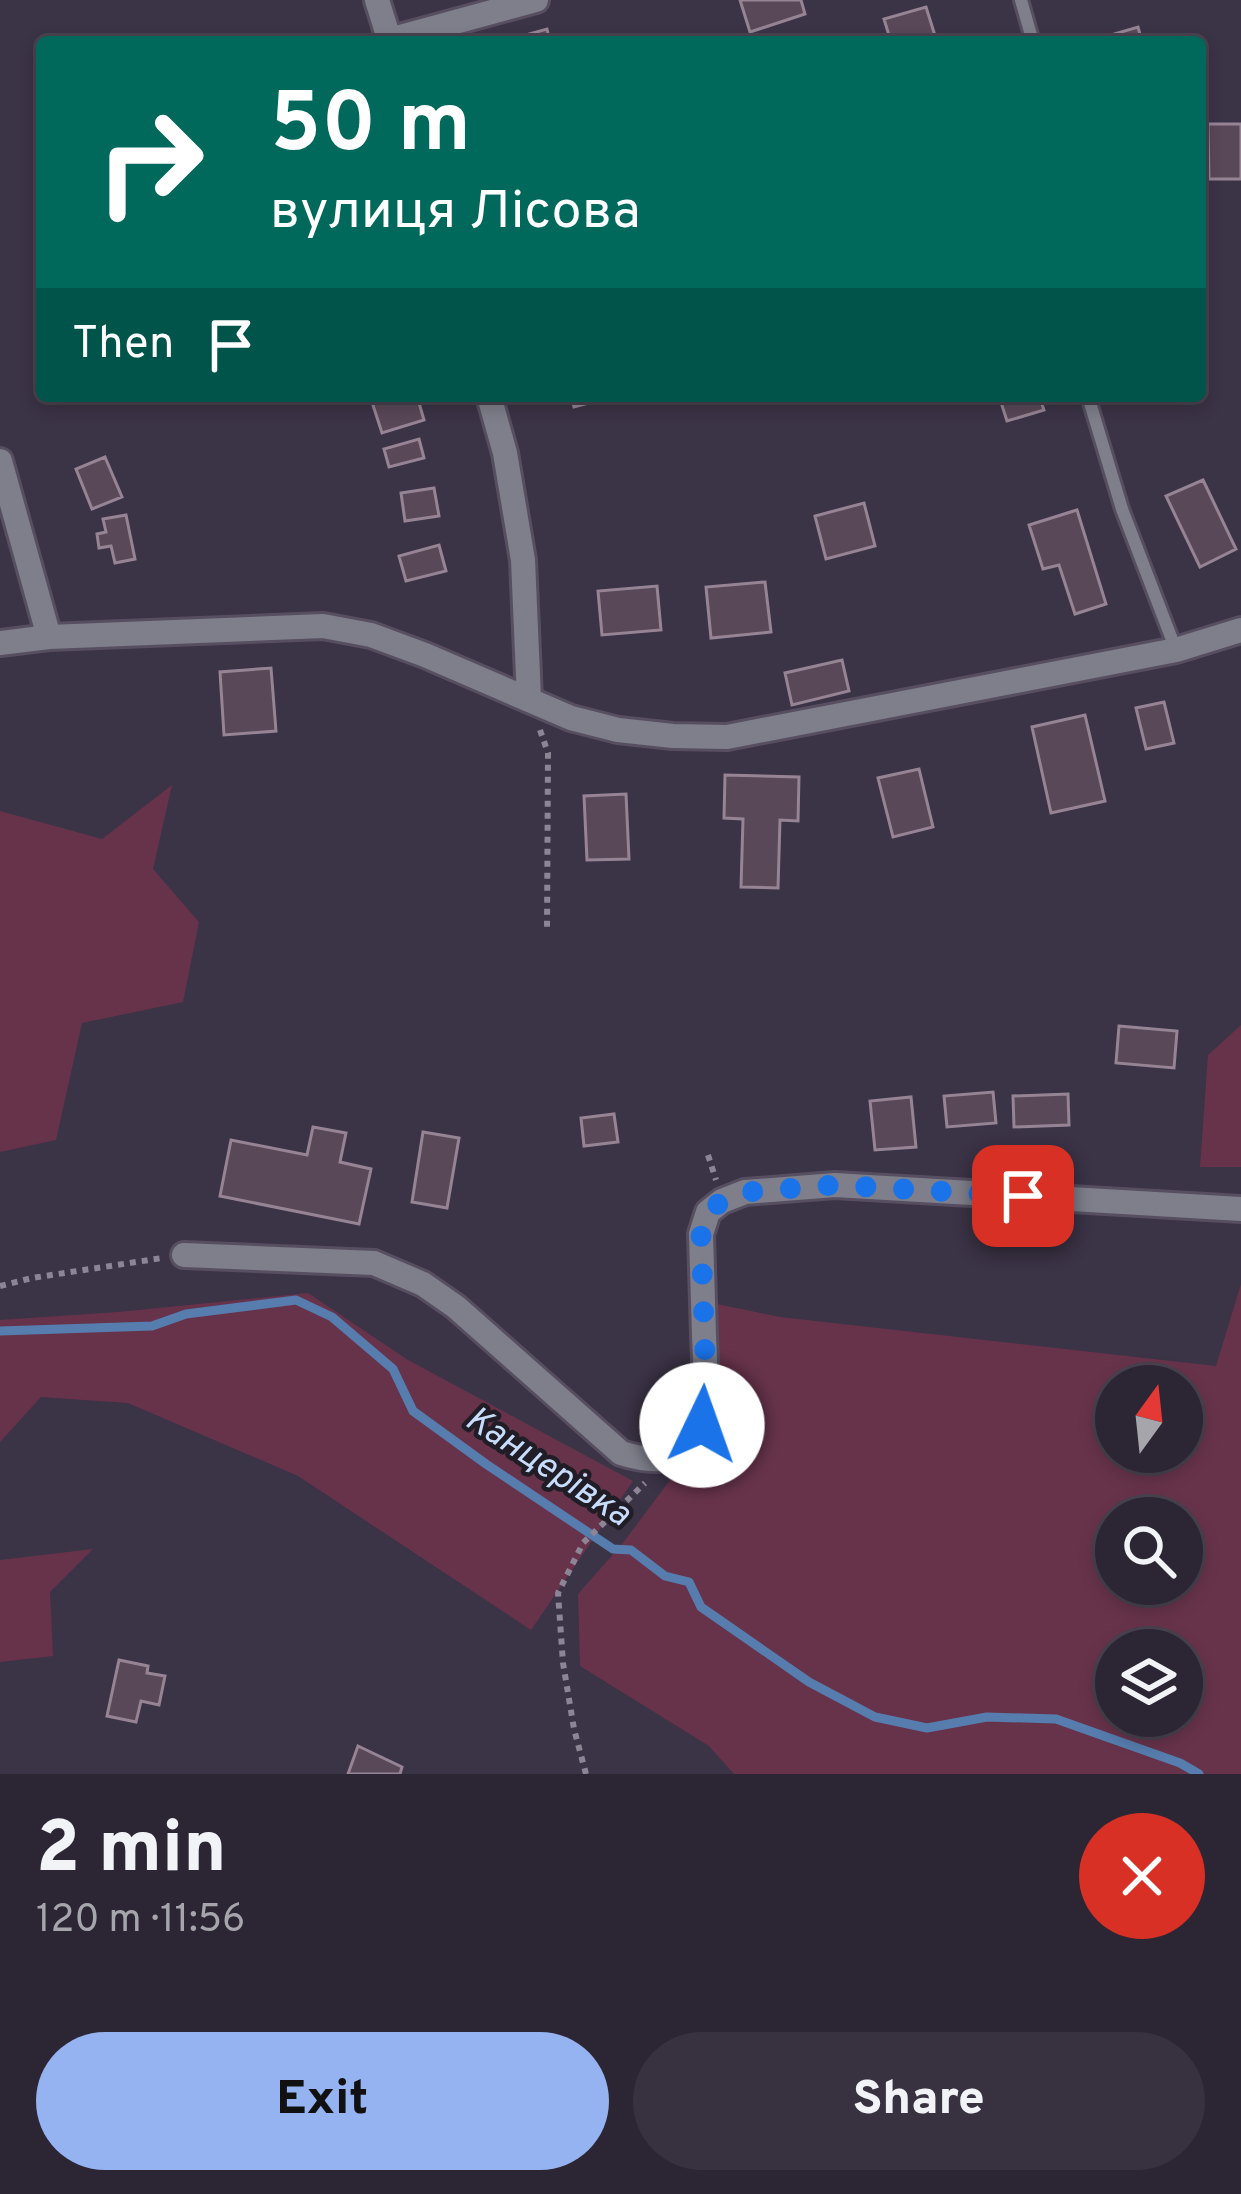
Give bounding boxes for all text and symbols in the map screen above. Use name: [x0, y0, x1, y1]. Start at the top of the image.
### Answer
text: 50 m: [270, 75, 471, 181]
icon: right: [72, 84, 228, 240]
text: вулиця Лісова: [270, 179, 641, 248]
icon: arrive: [198, 312, 264, 378]
text: Then: [72, 317, 174, 374]
pin: [972, 1145, 1074, 1247]
icon: arrive: [990, 1163, 1056, 1229]
position arrow: [639, 1362, 765, 1488]
north arrow: [1095, 1365, 1203, 1473]
map controls: [1095, 1365, 1203, 1737]
water label: Канцерівка: [456, 1397, 639, 1539]
button: search: [1095, 1497, 1203, 1605]
button: layers: [1095, 1629, 1203, 1737]
text: 2 min: [36, 1806, 226, 1898]
button: close: [1079, 1813, 1205, 1939]
text: 120 m · 11:56: [36, 1897, 245, 1946]
button: Exit: [36, 2032, 609, 2170]
button: Share: [633, 2032, 1205, 2170]

